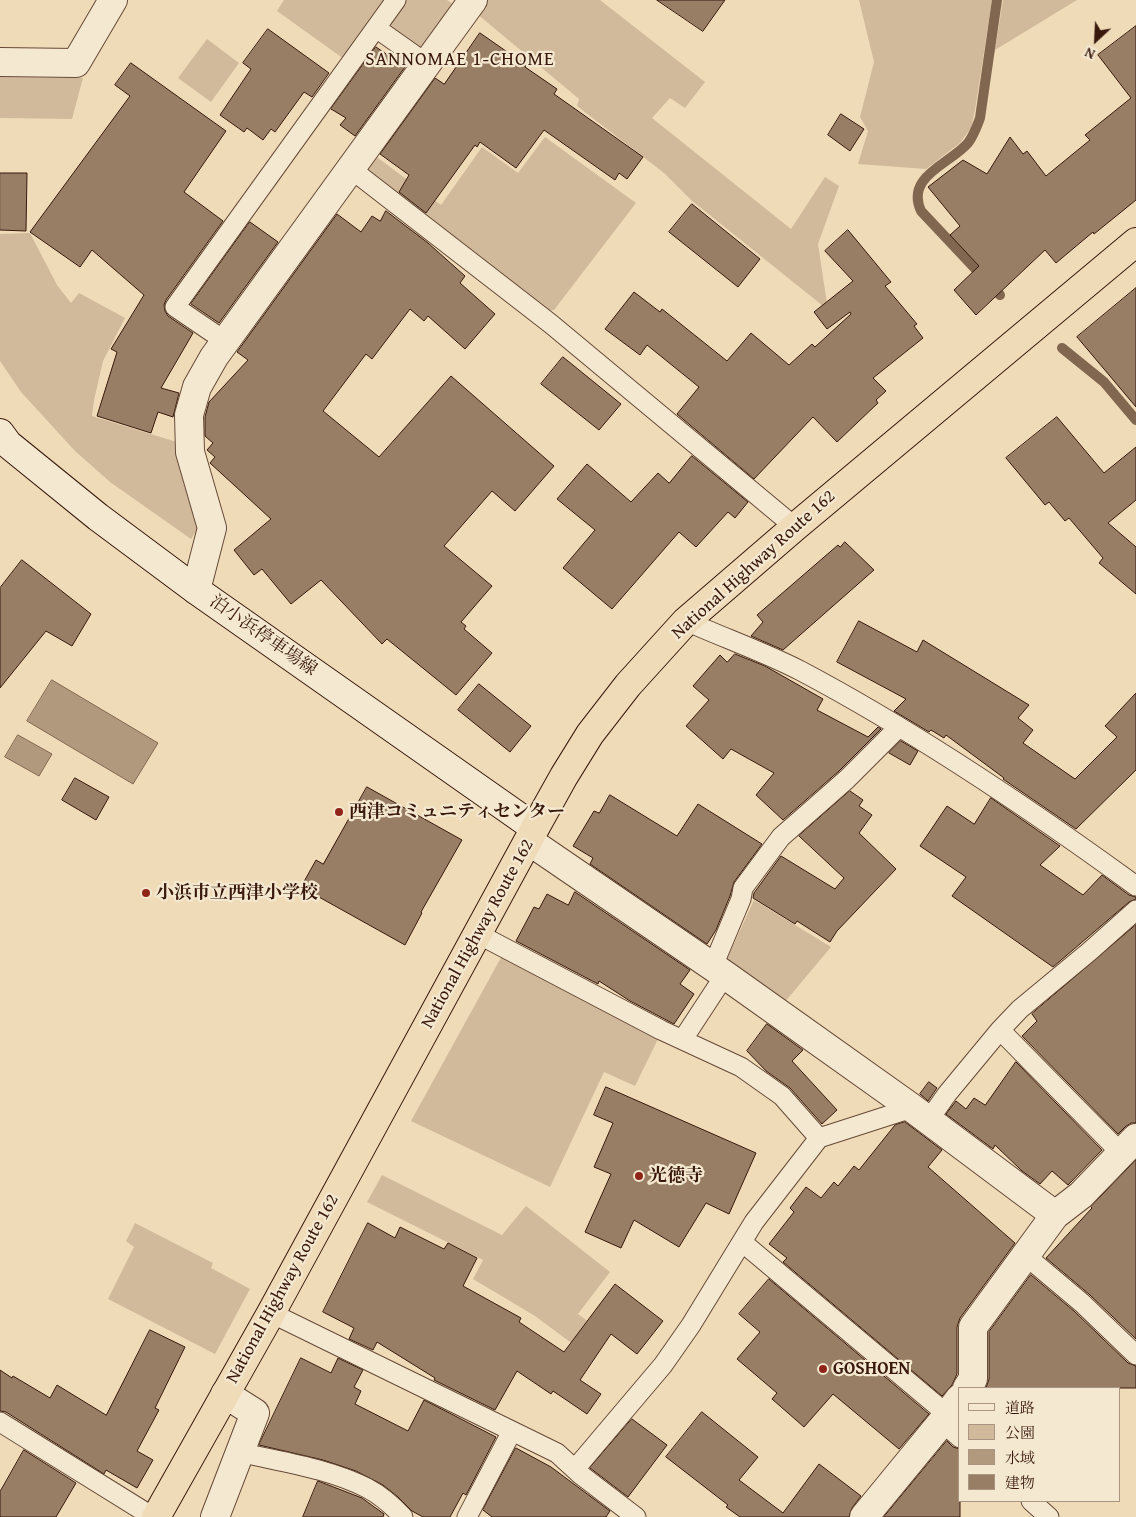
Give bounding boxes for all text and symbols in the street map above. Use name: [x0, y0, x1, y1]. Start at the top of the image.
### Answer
north arrow: [1071, 15, 1121, 65]
text: N: [1081, 43, 1098, 65]
district label: SANNOMAE 1-CHOME: [363, 49, 557, 71]
street label: National Highway Route 162: [668, 486, 840, 644]
street label: 泊小浜停車場線: [205, 591, 321, 681]
place label: 西津コミュニティセンター: [349, 801, 565, 823]
marker: 西津コミュニティセンター: [333, 806, 345, 818]
street label: National Highway Route 162: [417, 836, 539, 1032]
place label: 小浜市立西津小学校: [156, 882, 318, 904]
marker: 小浜市立西津小学校: [140, 887, 152, 899]
place label: 光徳寺: [649, 1165, 703, 1187]
marker: 光徳寺: [633, 1170, 645, 1182]
street label: National Highway Route 162: [222, 1191, 344, 1387]
place label: GOSHOEN: [833, 1358, 910, 1380]
marker: GOSHOEN: [817, 1363, 829, 1375]
legend: [958, 1387, 1121, 1502]
text: 道路: [1005, 1397, 1035, 1418]
text: 公園: [1005, 1422, 1035, 1443]
text: 水域: [1005, 1447, 1035, 1468]
text: 建物: [1005, 1472, 1035, 1493]

